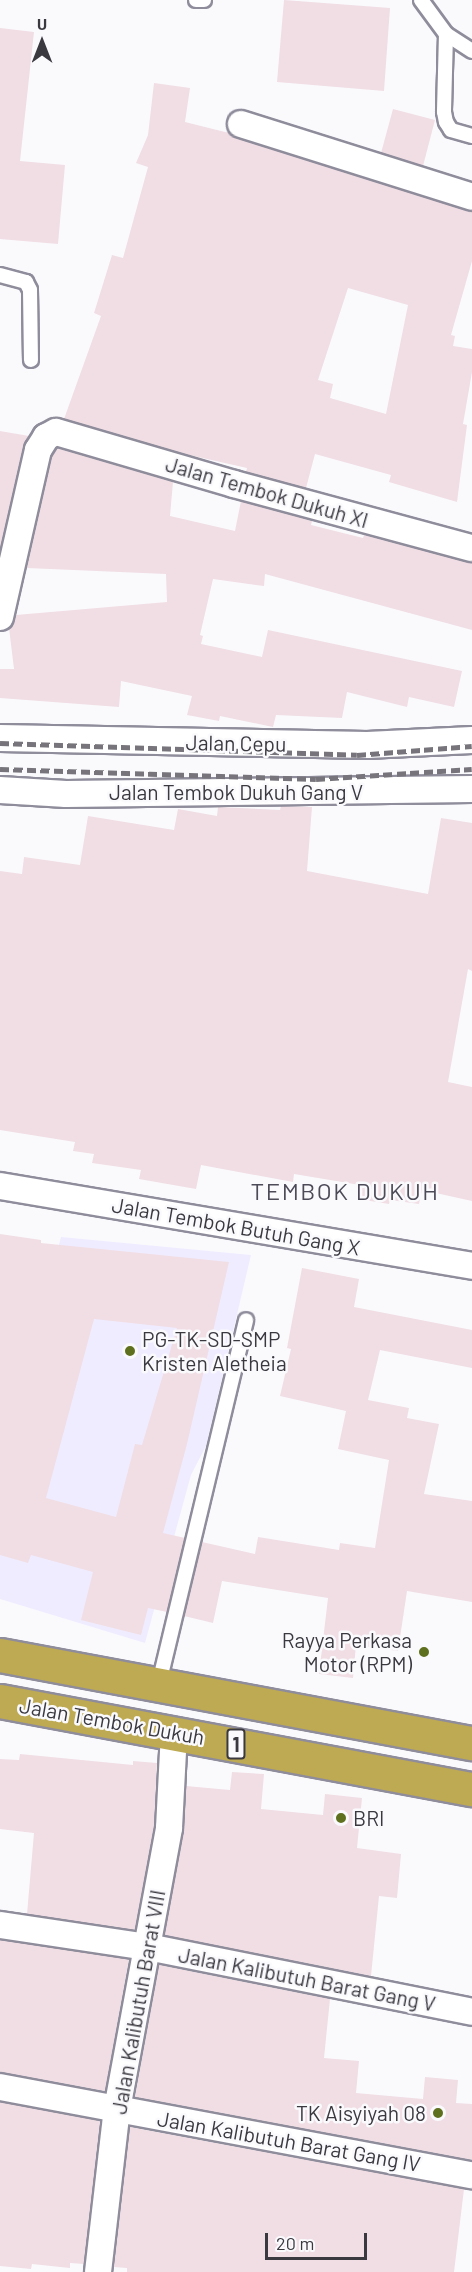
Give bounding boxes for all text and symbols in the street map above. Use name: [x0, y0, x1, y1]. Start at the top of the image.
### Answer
north arrow: [12, 12, 72, 72]
text: U: [37, 14, 47, 33]
street label: Jalan Tembok Dukuh XI: [163, 451, 371, 533]
street label: Jalan Cepu: [185, 730, 287, 756]
street label: Jalan Tembok Dukuh Gang V: [109, 779, 363, 805]
district label: TEMBOK DUKUH: [250, 1177, 440, 1205]
street label: Jalan Tembok Butuh Gang X: [110, 1192, 362, 1260]
place label: PG-TK-SD-SMP Kristen Aletheia: [142, 1326, 287, 1376]
marker: PG-TK-SD-SMP Kristen Aletheia: [123, 1344, 137, 1358]
place label: Rayya Perkasa Motor (RPM): [282, 1627, 412, 1677]
marker: Rayya Perkasa Motor (RPM): [417, 1645, 431, 1659]
street label: Jalan Tembok Dukuh: [18, 1692, 206, 1750]
road number: 1: [226, 1727, 246, 1761]
place label: BRI: [353, 1805, 384, 1831]
marker: BRI: [334, 1811, 348, 1825]
street label: Jalan Kalibutuh Barat VIII: [106, 1888, 170, 2116]
street label: Jalan Kalibutuh Barat Gang V: [176, 1942, 438, 2016]
place label: TK Aisyiyah 08: [296, 2100, 426, 2126]
street label: Jalan Kalibutuh Barat Gang IV: [155, 2105, 423, 2177]
marker: TK Aisyiyah 08: [431, 2106, 445, 2120]
scale bar: [268, 2221, 370, 2259]
text: 20 m: [276, 2232, 314, 2254]

